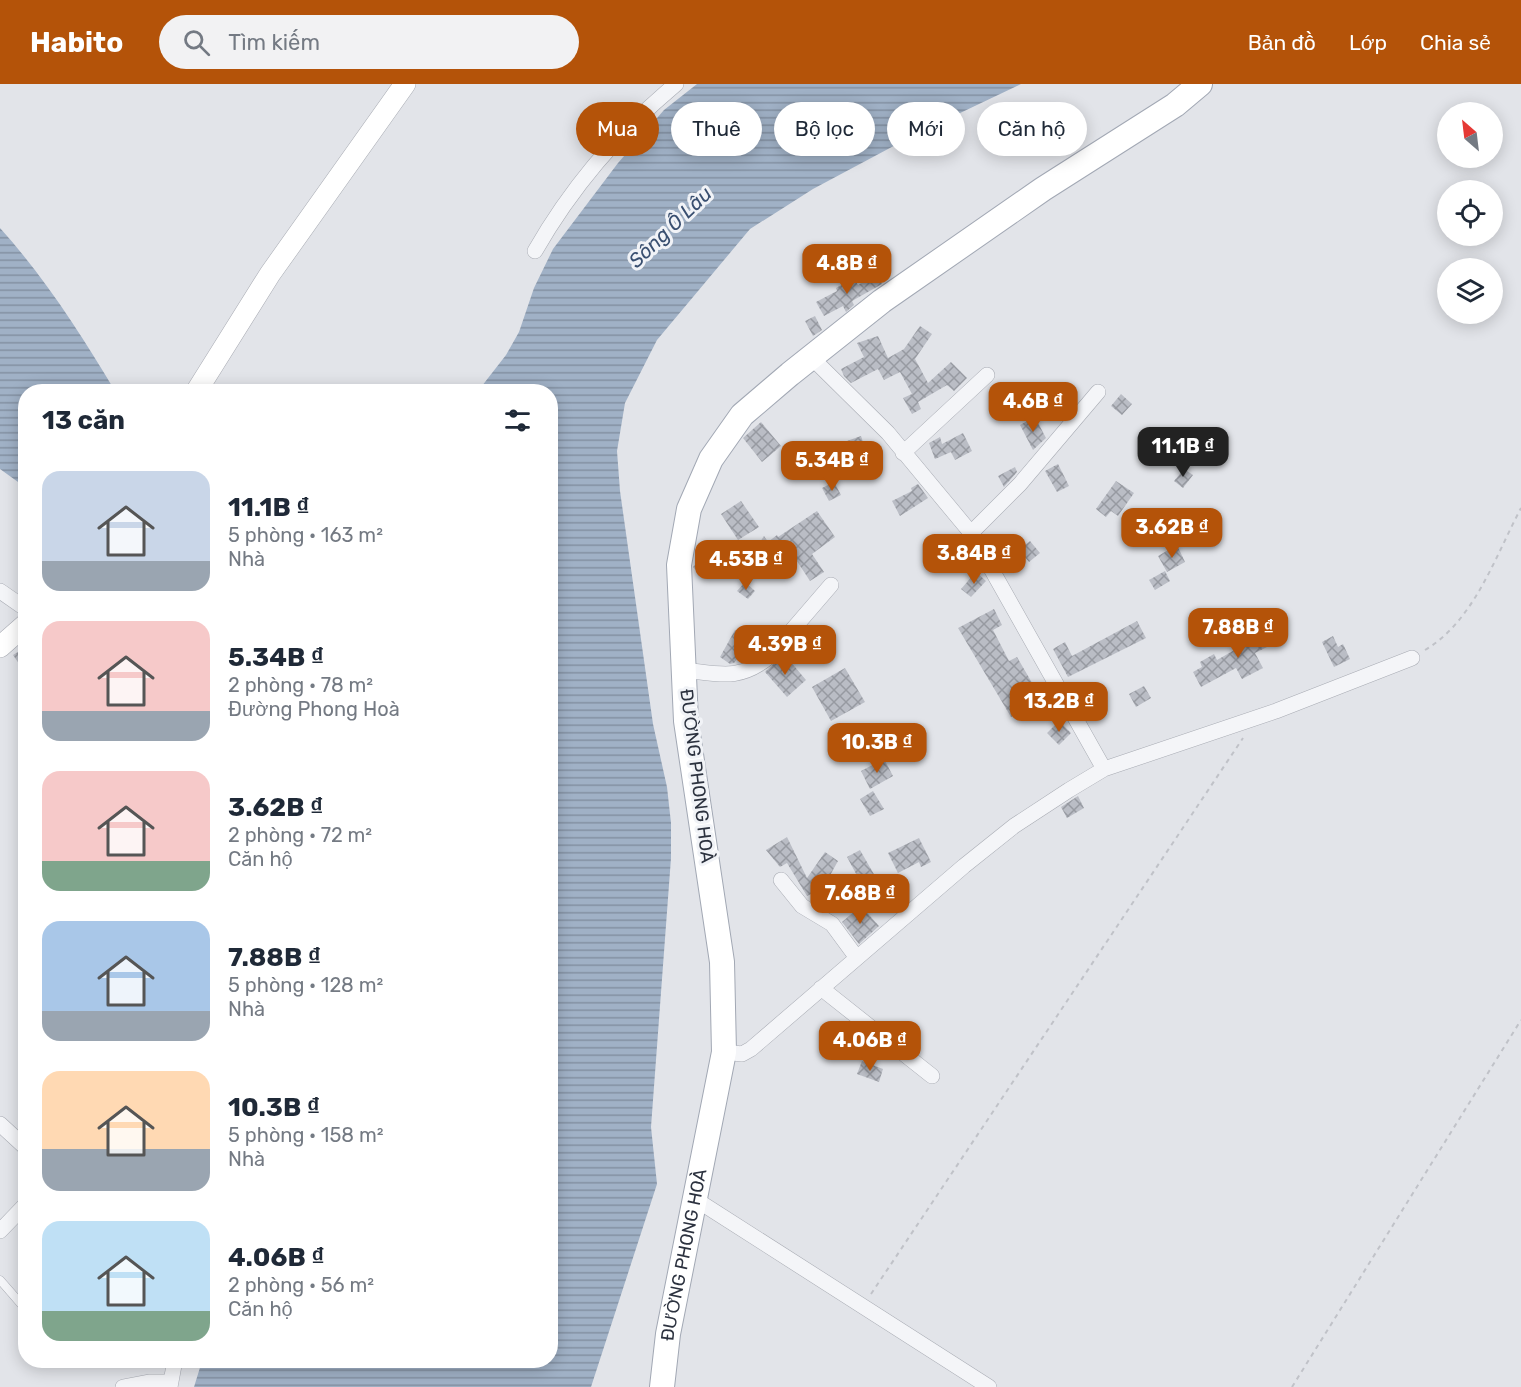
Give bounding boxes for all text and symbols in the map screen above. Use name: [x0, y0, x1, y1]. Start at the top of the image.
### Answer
search box: [159, 15, 579, 69]
text: Habito: [30, 26, 123, 59]
icon: search: [180, 26, 213, 59]
text: Tìm kiếm: [228, 29, 320, 56]
text: Bản đồ: [1248, 30, 1316, 55]
text: Lớp: [1349, 30, 1387, 55]
text: Chia sẻ: [1420, 30, 1491, 55]
chip: Mua: [576, 102, 659, 156]
chip: Thuê: [671, 102, 762, 156]
chip: Bộ lọc: [774, 102, 875, 156]
chip: Mới: [887, 102, 965, 156]
chip: Căn hộ: [977, 102, 1087, 156]
north arrow: [1437, 102, 1503, 168]
map controls: [1437, 102, 1503, 324]
button: locate: [1437, 180, 1503, 246]
water label: Sông Ô Lâu: [623, 181, 717, 273]
pin: 4.8B ₫: [798, 244, 896, 295]
text: 4.8B ₫: [816, 251, 878, 275]
button: layers: [1437, 258, 1503, 324]
pin: 4.6B ₫: [984, 382, 1082, 433]
text: 4.6B ₫: [1003, 389, 1063, 413]
icon: filters: [501, 404, 534, 437]
text: 13 căn: [42, 405, 125, 436]
pin: 11.1B ₫: [1128, 427, 1238, 478]
text: 11.1B ₫: [1152, 434, 1214, 458]
pin: 5.34B ₫: [777, 441, 887, 492]
text: 5.34B ₫: [795, 448, 869, 472]
text: 11.1B ₫: [228, 492, 310, 523]
icon: home: [90, 495, 162, 567]
pin: 3.62B ₫: [1117, 508, 1227, 559]
text: 3.62B ₫: [1135, 515, 1209, 539]
text: 5 phòng · 163 m²: [228, 523, 383, 547]
pin: 3.84B ₫: [919, 534, 1029, 585]
pin: 4.53B ₫: [691, 540, 801, 591]
text: 3.84B ₫: [937, 541, 1011, 565]
text: Nhà: [228, 547, 265, 571]
text: 4.53B ₫: [709, 547, 783, 571]
pin: 7.88B ₫: [1183, 608, 1293, 659]
text: 7.88B ₫: [1202, 615, 1274, 639]
pin: 4.39B ₫: [730, 625, 840, 676]
text: 4.39B ₫: [748, 632, 822, 656]
text: 5.34B ₫: [228, 642, 324, 673]
icon: home: [90, 645, 162, 717]
text: 2 phòng · 78 m²: [228, 673, 373, 697]
pin: 13.2B ₫: [1004, 682, 1114, 733]
street label: ĐƯỜNG PHONG HOÀ: [675, 688, 719, 864]
text: 13.2B ₫: [1024, 689, 1094, 713]
text: Đường Phong Hoà: [228, 697, 400, 721]
pin: 10.3B ₫: [822, 723, 932, 774]
text: 10.3B ₫: [842, 730, 912, 754]
text: 3.62B ₫: [228, 792, 323, 823]
icon: home: [90, 795, 162, 867]
text: 2 phòng · 72 m²: [228, 823, 372, 847]
text: Căn hộ: [228, 847, 293, 871]
pin: 7.68B ₫: [805, 874, 915, 925]
text: 7.68B ₫: [824, 881, 896, 905]
text: 7.88B ₫: [228, 942, 321, 973]
icon: home: [90, 945, 162, 1017]
text: 5 phòng · 128 m²: [228, 973, 383, 997]
text: Nhà: [228, 997, 265, 1021]
pin: 4.06B ₫: [815, 1021, 925, 1072]
text: 4.06B ₫: [833, 1028, 907, 1052]
text: 10.3B ₫: [228, 1092, 320, 1123]
icon: home: [90, 1095, 162, 1167]
text: 5 phòng · 158 m²: [228, 1123, 383, 1147]
text: Nhà: [228, 1147, 265, 1171]
street label: ĐƯỜNG PHONG HOÀ: [656, 1167, 712, 1342]
text: 4.06B ₫: [228, 1242, 325, 1273]
icon: home: [90, 1245, 162, 1317]
text: 2 phòng · 56 m²: [228, 1273, 374, 1297]
text: Căn hộ: [228, 1297, 293, 1321]

